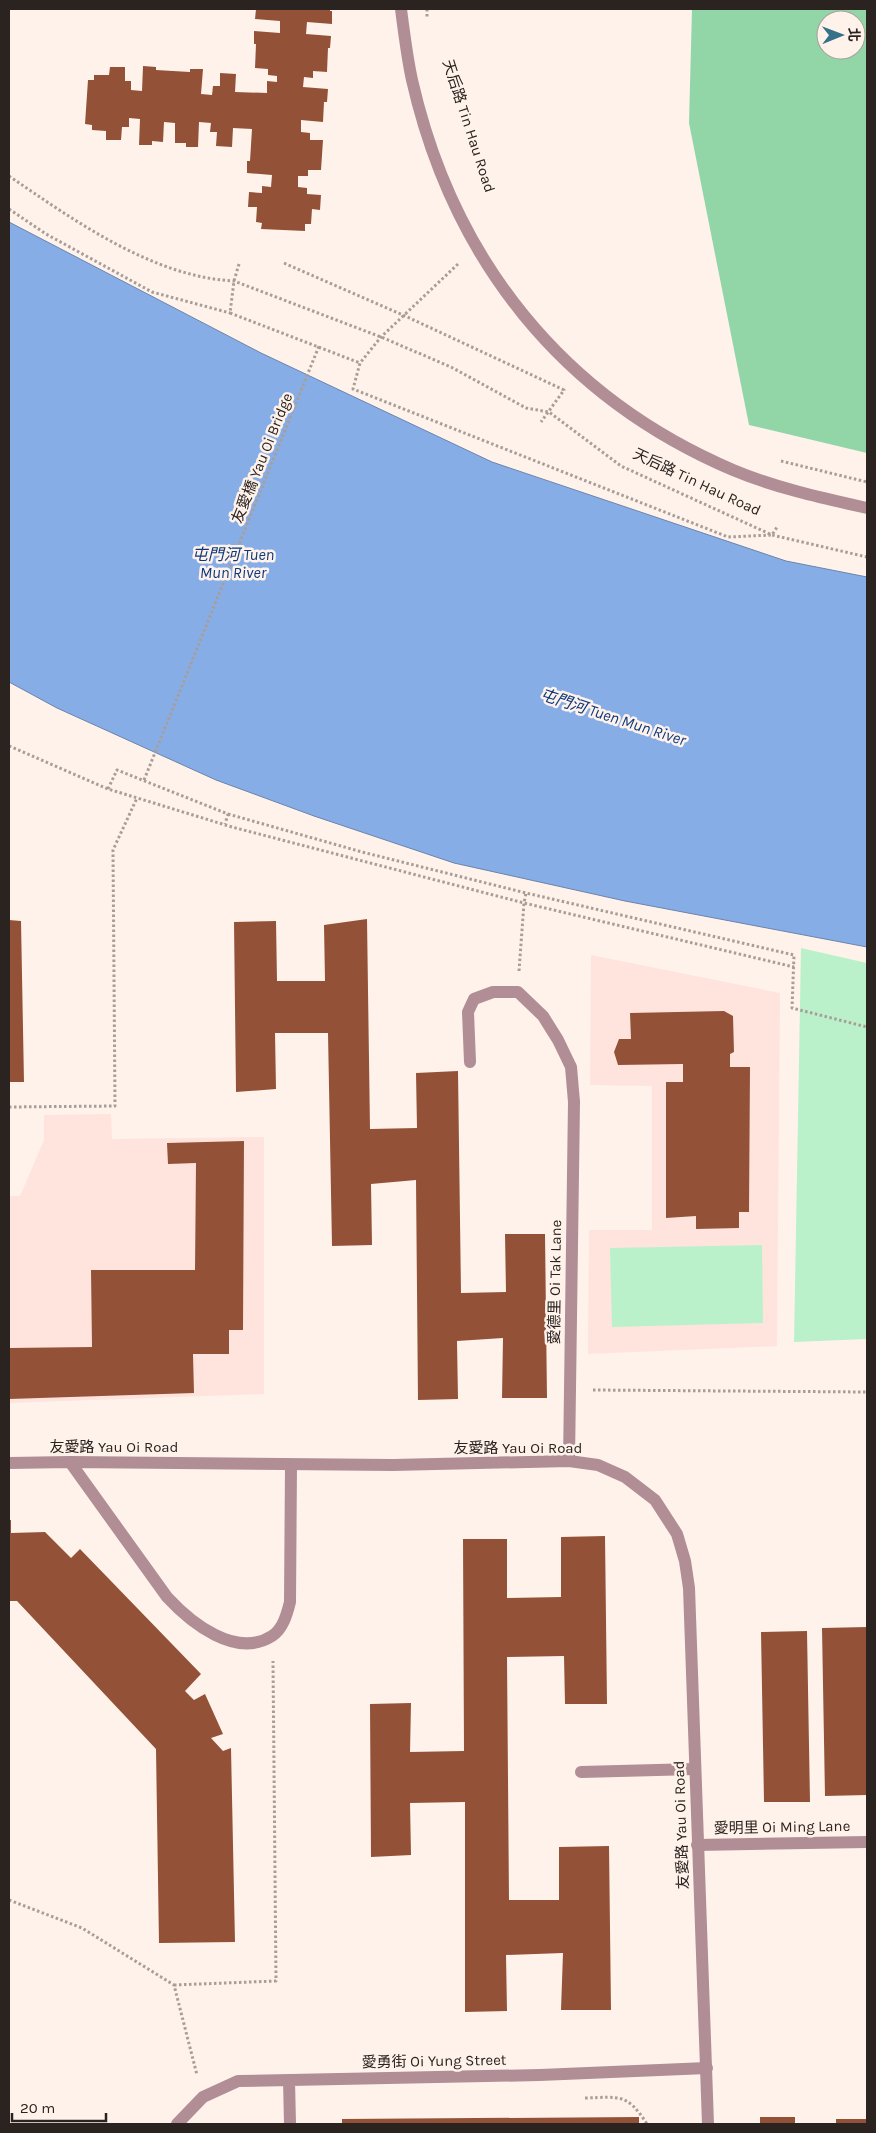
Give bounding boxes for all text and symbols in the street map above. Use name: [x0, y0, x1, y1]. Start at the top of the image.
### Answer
north arrow: [816, 10, 866, 60]
text: 北: [845, 28, 862, 42]
street label: 天后路 Tin Hau Road: [439, 57, 499, 195]
street label: 友愛橋 Yau Oi Bridge: [228, 390, 296, 526]
street label: 天后路 Tin Hau Road: [630, 445, 764, 519]
water label: 屯門河 Tuen Mun River: [192, 545, 274, 582]
water label: 屯門河 Tuen Mun River: [538, 684, 689, 750]
street label: 愛德里 Oi Tak Lane: [545, 1219, 565, 1345]
street label: 友愛路 Yau Oi Road: [49, 1438, 179, 1456]
street label: 友愛路 Yau Oi Road: [453, 1439, 583, 1457]
street label: 友愛路 Yau Oi Road: [670, 1760, 692, 1890]
street label: 愛明里 Oi Ming Lane: [714, 1817, 850, 1837]
street label: 愛勇街 Oi Yung Street: [361, 2051, 507, 2071]
scale bar: [12, 2090, 106, 2122]
text: 20 m: [20, 2099, 55, 2117]

